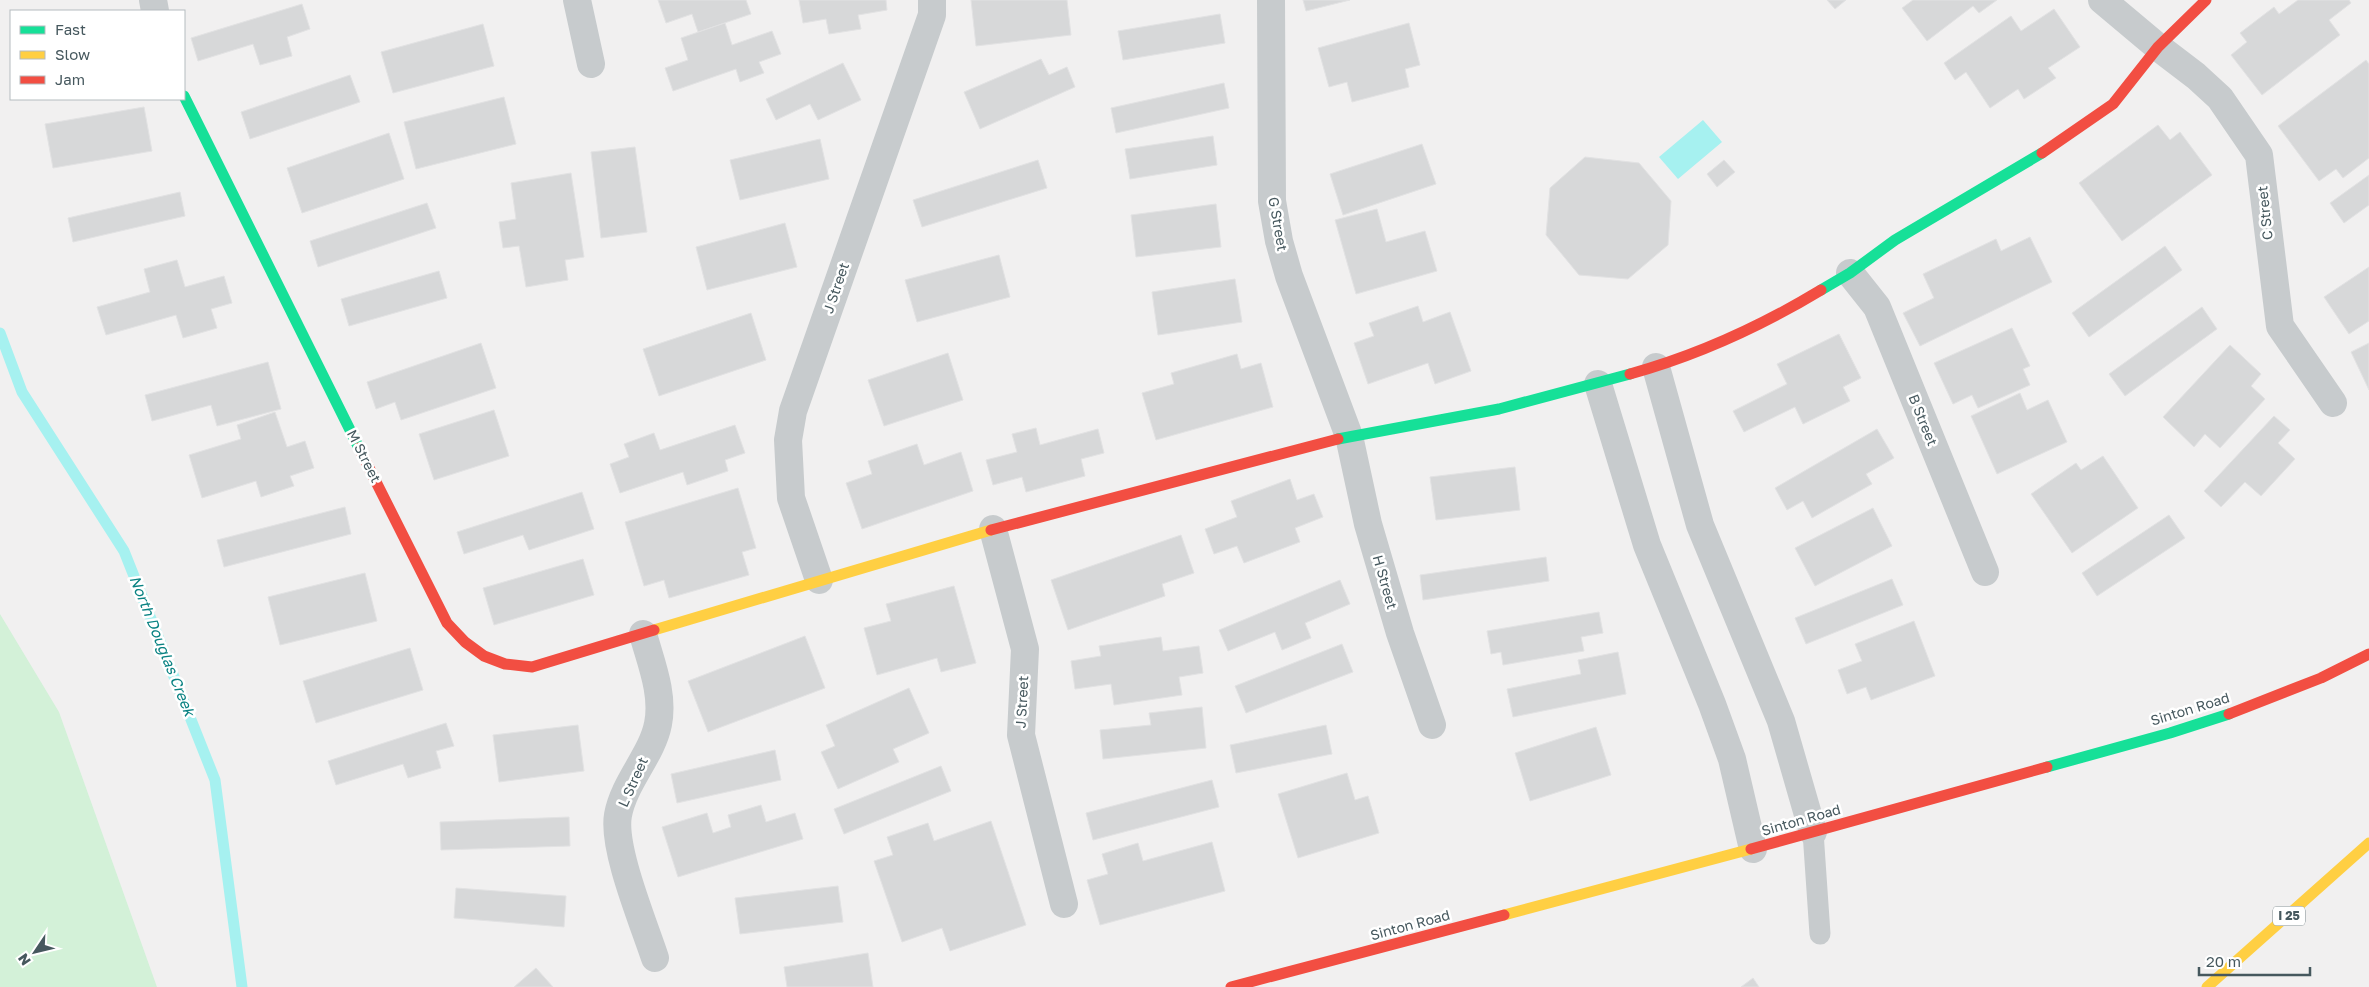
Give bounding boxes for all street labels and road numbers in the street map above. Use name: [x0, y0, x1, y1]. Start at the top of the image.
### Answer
street label: C Street: [2253, 185, 2276, 241]
street label: G Street: [1265, 195, 1292, 252]
street label: J Street: [819, 260, 852, 316]
street label: B Street: [1905, 391, 1942, 448]
street label: M Street: [344, 427, 385, 485]
street label: H Street: [1370, 553, 1401, 611]
street label: J Street: [1012, 675, 1031, 729]
street label: Sinton Road: [2148, 688, 2231, 729]
street label: L Street: [614, 754, 651, 809]
street label: Sinton Road: [1759, 800, 1842, 839]
street label: Sinton Road: [1368, 906, 1451, 943]
road number: I 25: [2273, 906, 2305, 926]

